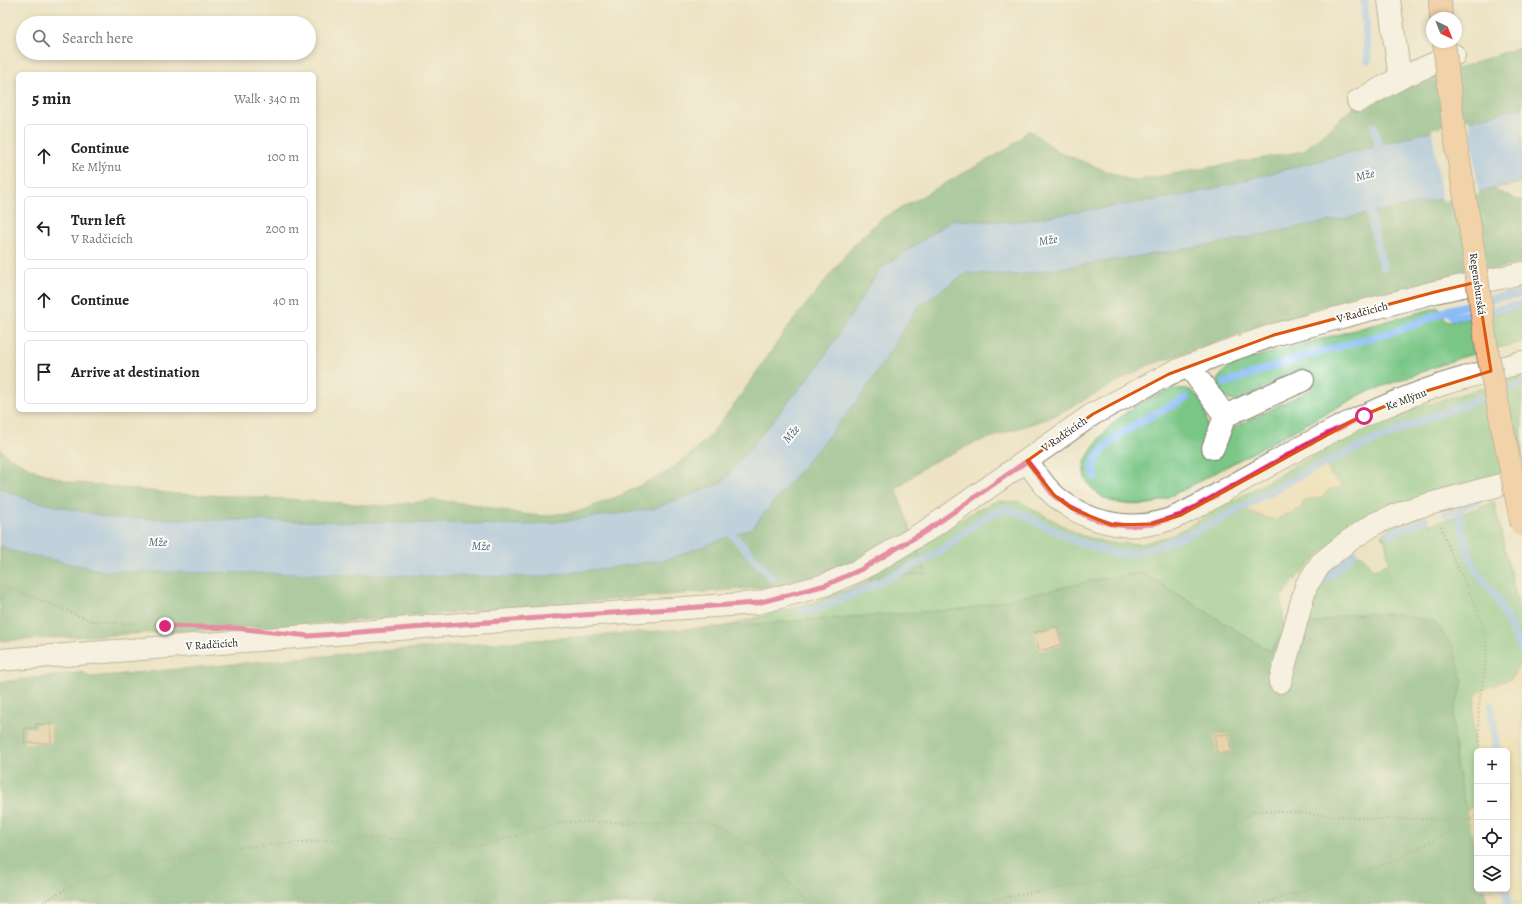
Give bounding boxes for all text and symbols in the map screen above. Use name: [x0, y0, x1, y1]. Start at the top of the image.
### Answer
north arrow: [1426, 12, 1462, 48]
search box: [16, 16, 316, 60]
icon: search: [30, 27, 52, 49]
text: Search here: [62, 28, 133, 48]
text: 5 min: [32, 87, 71, 110]
text: Walk · 340 m: [234, 90, 300, 107]
text: Continue: [71, 138, 129, 158]
icon: ahead: [33, 145, 55, 167]
text: 100 m: [267, 148, 299, 165]
text: Ke Mlýnu: [71, 158, 121, 175]
water label: Mže: [1354, 165, 1377, 185]
text: Turn left: [71, 210, 126, 230]
icon: left: [33, 217, 55, 239]
text: 200 m: [266, 220, 299, 237]
text: V Radčicích: [71, 230, 133, 247]
water label: Mže: [1037, 231, 1059, 249]
street label: Regensburská: [1466, 252, 1489, 317]
icon: ahead: [33, 289, 55, 311]
text: Continue: [71, 290, 129, 310]
text: 40 m: [273, 292, 299, 309]
street label: V Radčicích: [1334, 298, 1390, 327]
icon: arrive: [33, 361, 55, 383]
text: Arrive at destination: [71, 362, 200, 382]
street label: Ke Mlýnu: [1384, 385, 1429, 414]
route start: [1355, 407, 1373, 425]
street label: V Radčicích: [1038, 413, 1090, 456]
water label: Mže: [779, 421, 804, 446]
water label: Mže: [148, 534, 168, 550]
water label: Mže: [471, 538, 491, 554]
route end: [156, 617, 174, 635]
street label: V Radčicích: [184, 635, 239, 654]
map controls: [1474, 748, 1510, 892]
button: +: [1474, 748, 1510, 784]
button: −: [1474, 784, 1510, 820]
button: locate: [1474, 820, 1510, 856]
button: layers: [1474, 856, 1510, 892]

